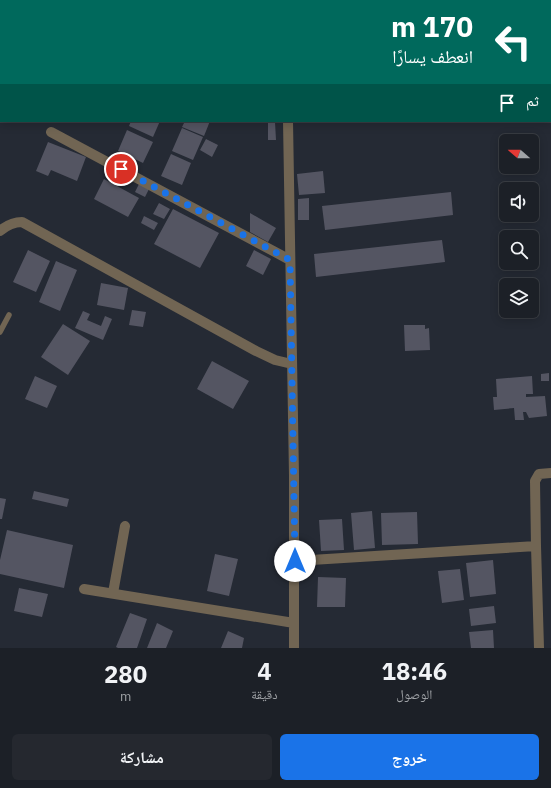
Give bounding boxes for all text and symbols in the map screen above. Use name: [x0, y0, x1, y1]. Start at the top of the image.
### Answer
text: 170 m: [391, 8, 473, 45]
icon: left: [487, 16, 539, 68]
text: انعطف يسارًا: [392, 45, 473, 68]
text: ثم: [526, 91, 539, 110]
icon: arrive: [496, 92, 518, 114]
north arrow: [499, 134, 539, 174]
map controls: [499, 134, 539, 318]
pin: [104, 152, 138, 186]
icon: arrive: [110, 158, 132, 180]
button: sound: [499, 182, 539, 222]
button: search: [499, 230, 539, 270]
button: layers: [499, 278, 539, 318]
position arrow: [274, 540, 316, 582]
text: 4: [257, 655, 272, 687]
text: 18:46: [382, 655, 447, 687]
text: 280: [104, 658, 147, 690]
text: دقيقة: [251, 686, 278, 703]
text: الوصول: [396, 686, 432, 703]
text: m: [120, 688, 131, 705]
button: مشاركة: [12, 734, 272, 780]
button: خروج: [280, 734, 539, 780]

